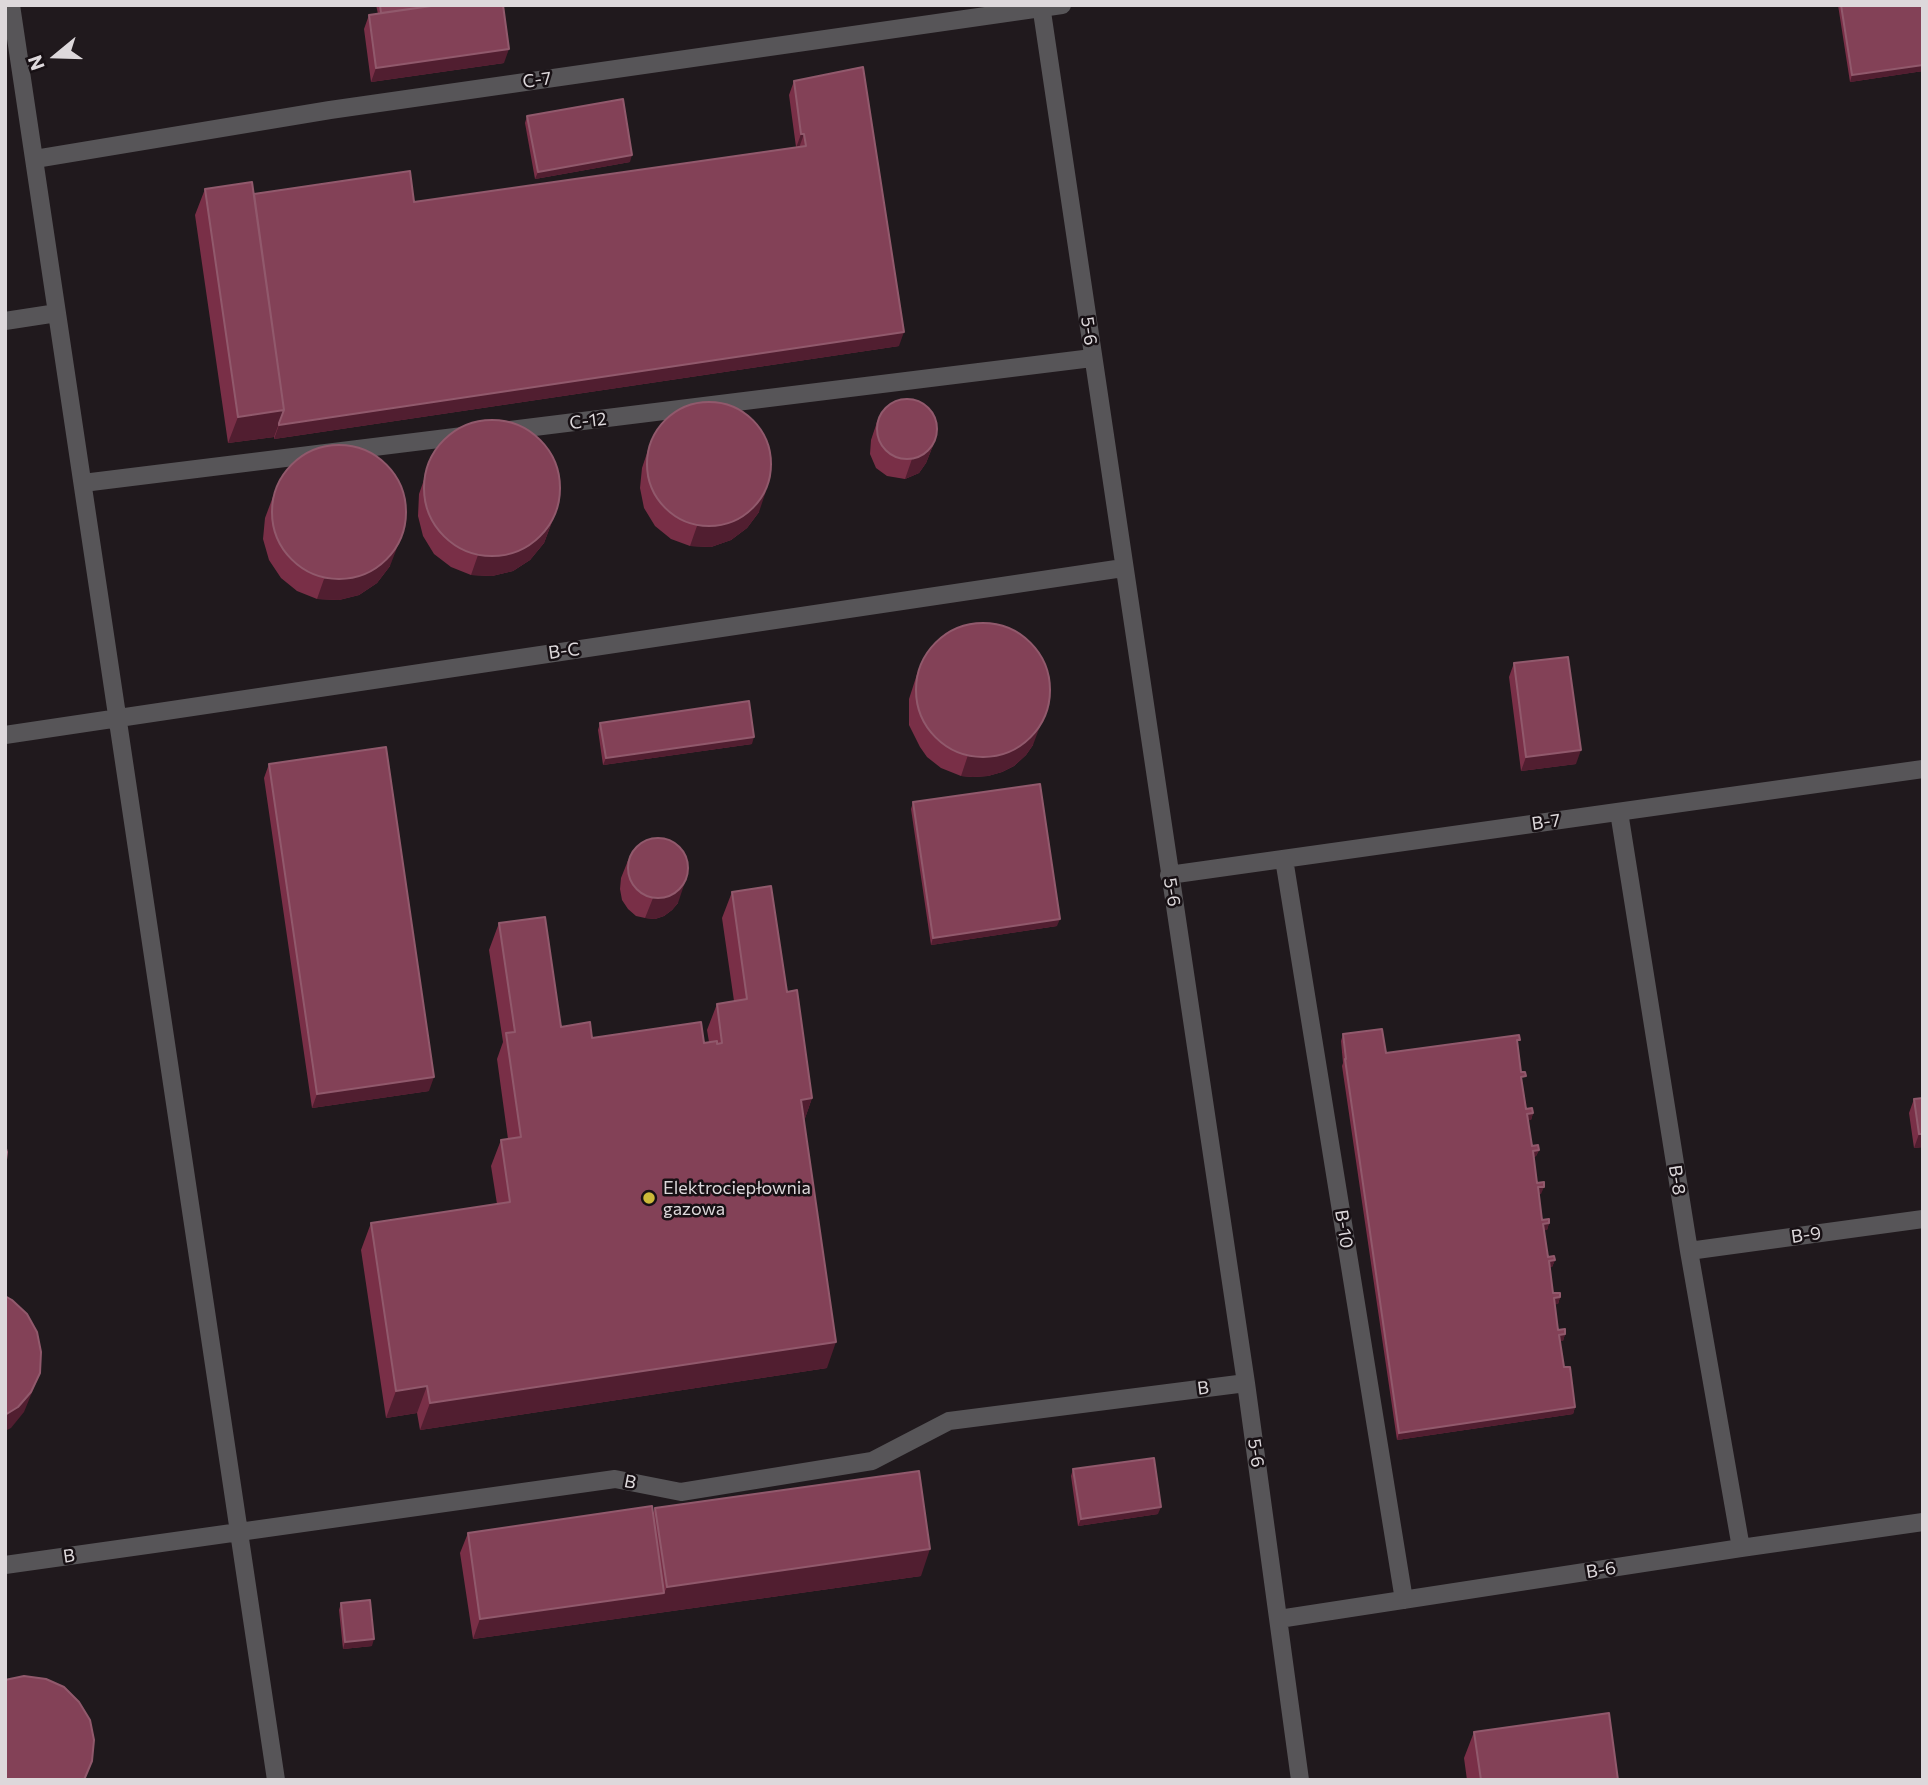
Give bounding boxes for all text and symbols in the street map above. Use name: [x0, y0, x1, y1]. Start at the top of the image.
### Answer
north arrow: [21, 21, 91, 91]
text: N: [22, 53, 49, 73]
street label: C-7: [521, 67, 553, 93]
street label: 5-6: [1076, 315, 1102, 347]
street label: C-12: [568, 408, 608, 434]
street label: B-C: [547, 638, 581, 664]
street label: B-7: [1530, 809, 1562, 835]
street label: 5-6: [1159, 876, 1185, 908]
street label: B-8: [1664, 1163, 1690, 1197]
place label: Elektrociepłownia gazowa: [663, 1177, 811, 1220]
marker: Elektrociepłownia gazowa: [641, 1190, 657, 1206]
street label: B-10: [1330, 1208, 1358, 1250]
street label: B-9: [1790, 1222, 1822, 1248]
street label: B: [1196, 1377, 1210, 1399]
street label: 5-6: [1243, 1437, 1269, 1469]
street label: B: [622, 1470, 638, 1494]
street label: B: [62, 1544, 76, 1568]
street label: B-6: [1584, 1557, 1618, 1583]

